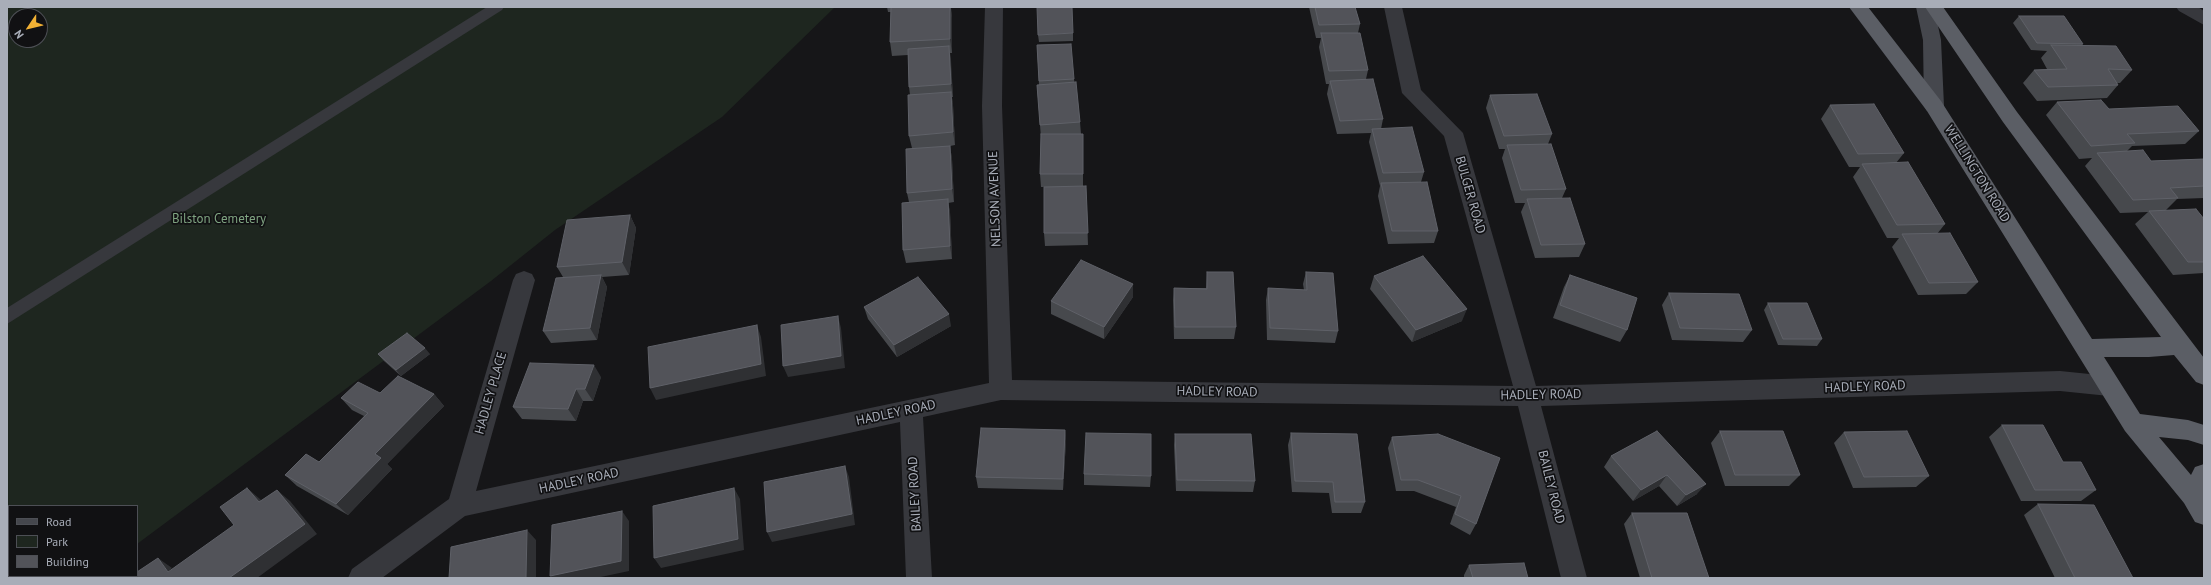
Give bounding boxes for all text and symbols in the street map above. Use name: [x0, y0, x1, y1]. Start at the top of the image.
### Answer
north arrow: [8, 8, 48, 48]
text: N: [11, 27, 27, 41]
street label: WELLINGTON ROAD: [1941, 123, 2013, 225]
street label: NELSON AVENUE: [986, 151, 1004, 247]
street label: BULGER ROAD: [1451, 154, 1489, 236]
park label: Bilston Cemetery: [172, 211, 266, 227]
street label: HADLEY PLACE: [472, 350, 510, 436]
street label: HADLEY ROAD: [1824, 378, 1906, 396]
street label: HADLEY ROAD: [1176, 383, 1258, 401]
street label: HADLEY ROAD: [1500, 386, 1582, 404]
street label: HADLEY ROAD: [855, 397, 937, 429]
street label: BAILEY ROAD: [1534, 449, 1568, 525]
street label: BAILEY ROAD: [905, 456, 925, 532]
street label: HADLEY ROAD: [538, 465, 620, 497]
legend: [8, 505, 138, 577]
text: Road: [46, 514, 71, 529]
text: Park: [46, 534, 68, 549]
text: Building: [46, 554, 89, 569]

